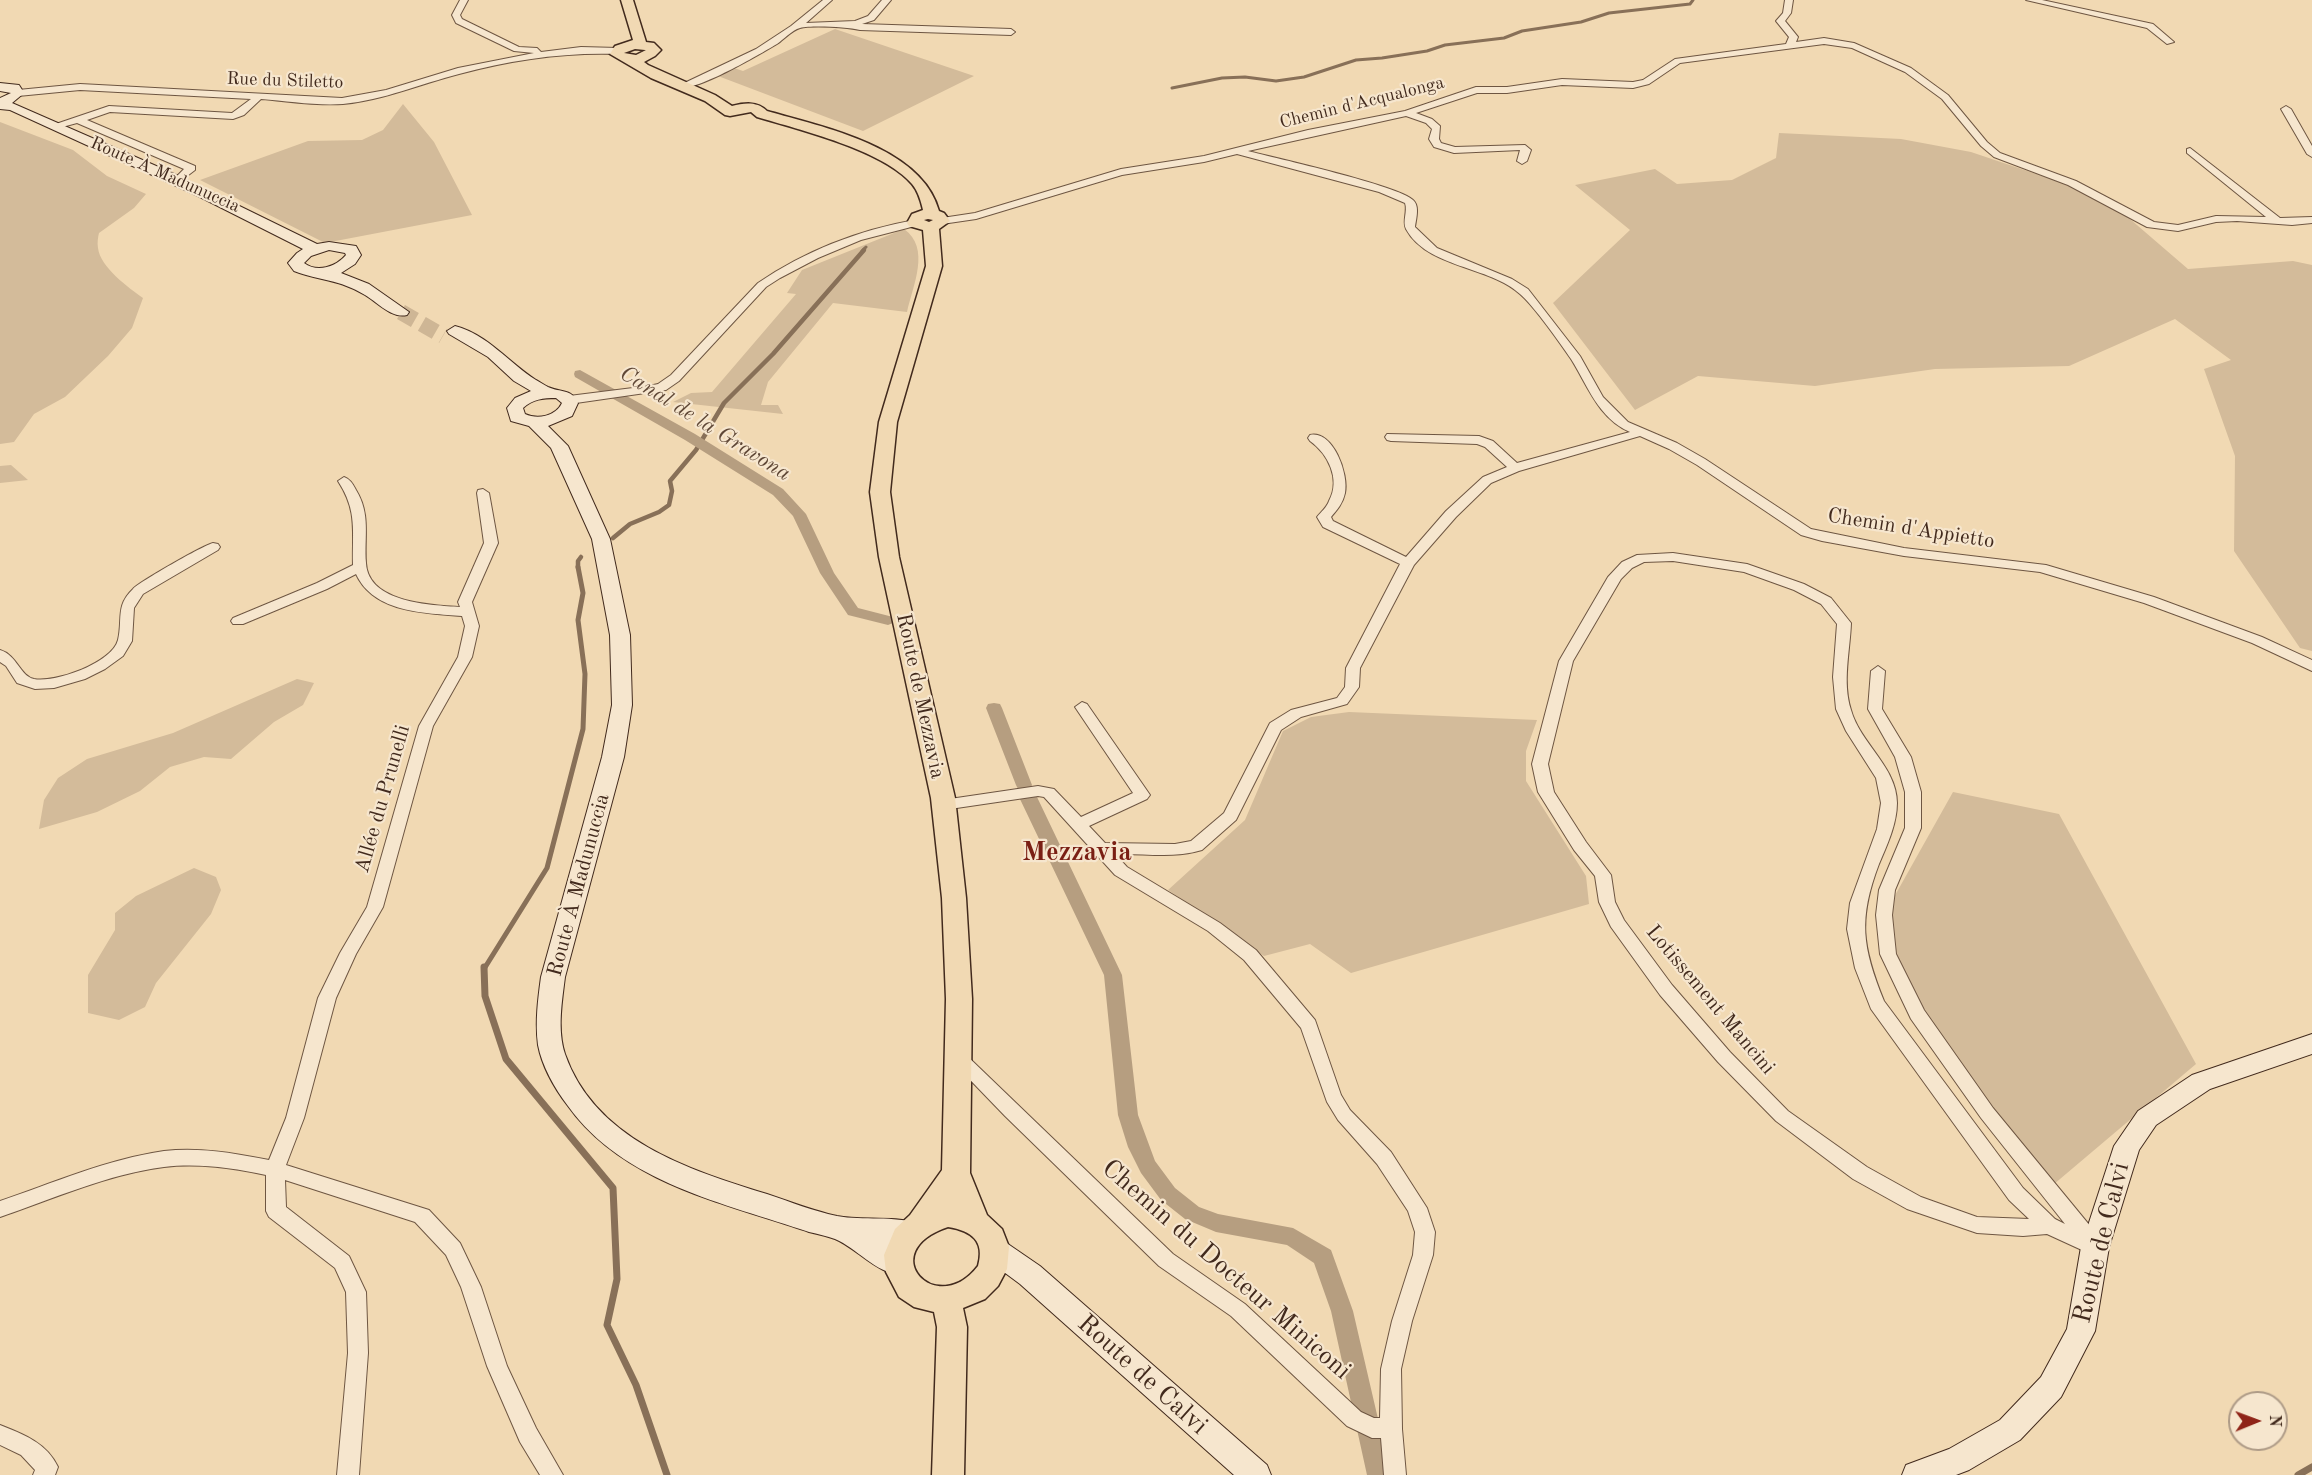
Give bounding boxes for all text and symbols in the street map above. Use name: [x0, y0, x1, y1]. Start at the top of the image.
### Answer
street label: Rue du Stiletto: [226, 68, 344, 94]
street label: Chemin d'Acqualonga: [1277, 72, 1447, 134]
street label: Route À Madunuccia: [87, 132, 243, 218]
water label: Canal de la Gravona: [615, 361, 795, 487]
street label: Chemin d'Appietto: [1826, 503, 1996, 555]
street label: Route de Mezzavia: [890, 611, 950, 781]
street label: Allée du Prunelli: [350, 722, 416, 876]
street label: Route À Madunuccia: [542, 791, 616, 979]
district label: Mezzavia: [1022, 837, 1132, 869]
street label: Lotissement Mancini: [1640, 920, 1780, 1080]
street label: Chemin du Docteur Miniconi: [1095, 1153, 1357, 1387]
street label: Route de Calvi: [2067, 1159, 2137, 1327]
street label: Route de Calvi: [1070, 1308, 1214, 1442]
north arrow: [2228, 1391, 2288, 1451]
text: N: [2266, 1414, 2282, 1427]

